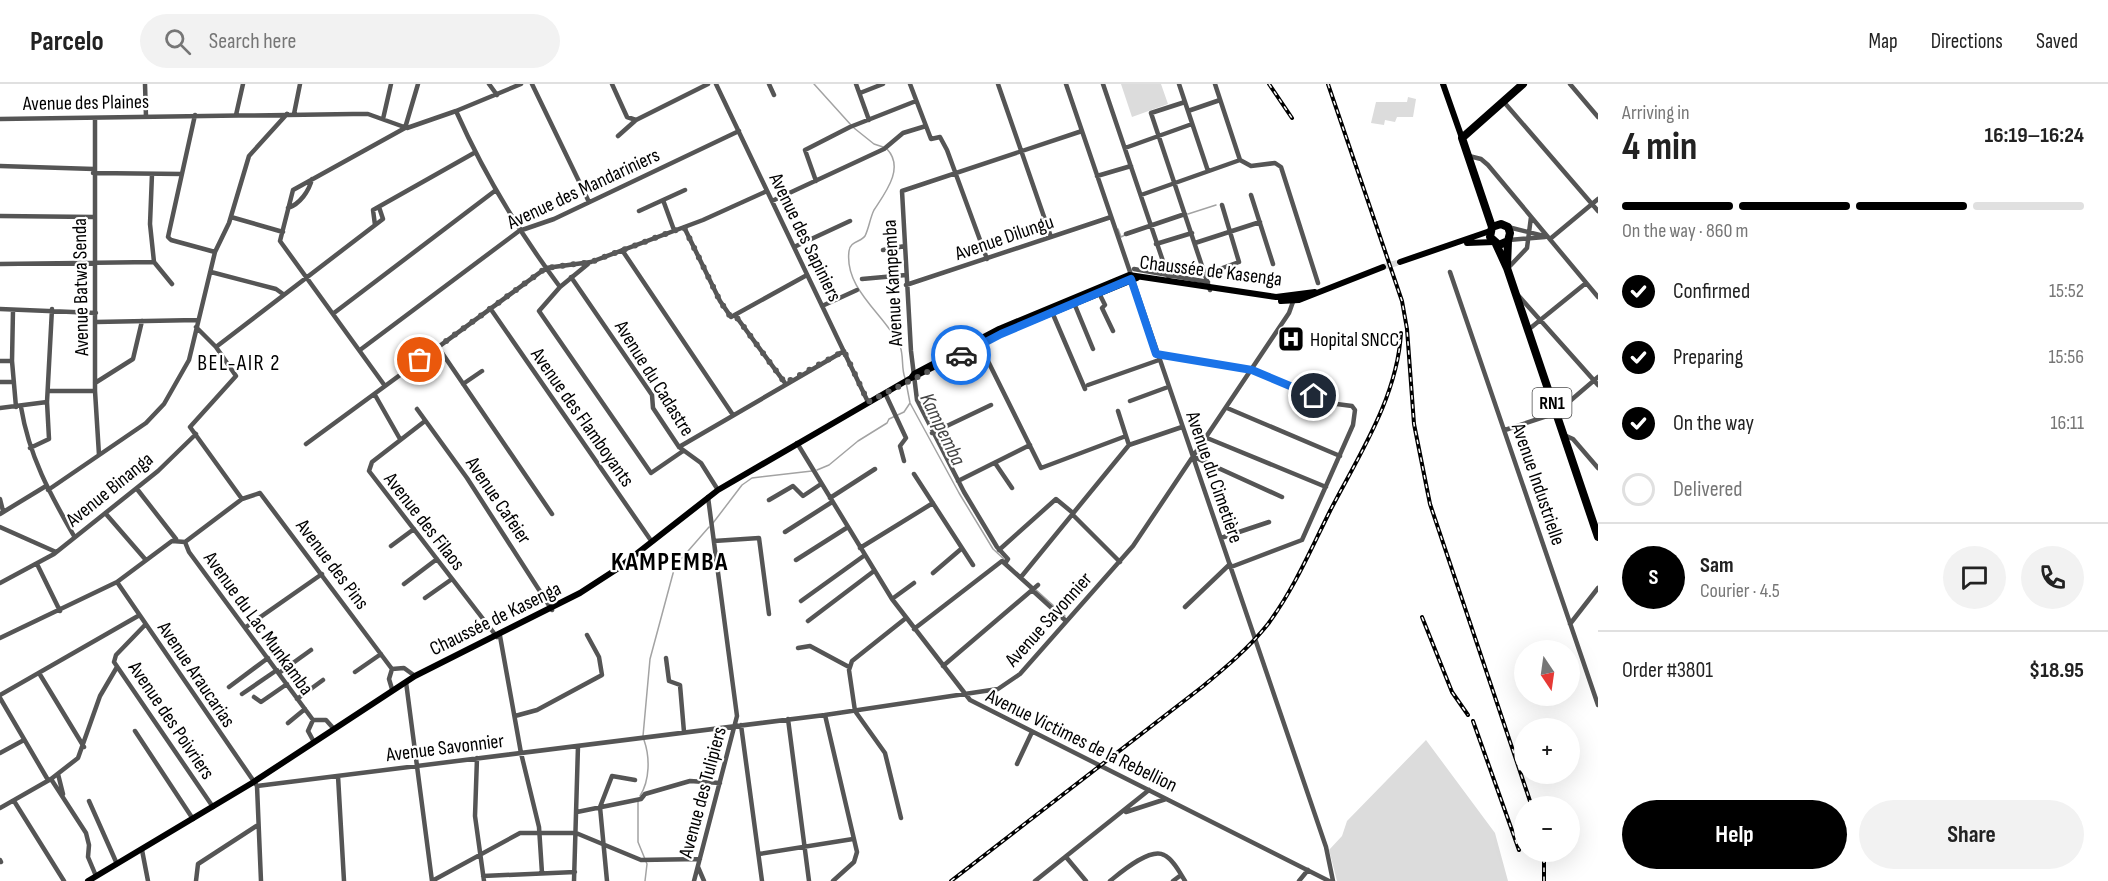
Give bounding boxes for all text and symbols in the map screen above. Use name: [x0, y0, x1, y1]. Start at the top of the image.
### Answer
search box: [140, 14, 560, 68]
text: Parcelo: [30, 25, 104, 58]
icon: search: [161, 25, 194, 58]
text: Search here: [209, 28, 296, 55]
text: Map: [1868, 29, 1898, 54]
text: Directions: [1931, 29, 2003, 54]
text: Saved: [2036, 29, 2078, 54]
street label: Avenue des Plaines: [22, 90, 149, 116]
text: Arriving in: [1622, 101, 1690, 125]
text: 16:19–16:24: [1985, 122, 2084, 149]
text: 4 min: [1622, 124, 1697, 171]
street label: Avenue des Mandariniers: [502, 143, 663, 235]
street label: Avenue des Sapiniers: [763, 168, 847, 306]
street label: Avenue Dilungu: [951, 210, 1057, 266]
street label: Avenue Batwa Senda: [68, 218, 94, 357]
street label: Avenue Kampemba: [878, 219, 908, 348]
text: On the way · 860 m: [1622, 219, 1748, 243]
street label: Chaussée de Kasenga: [1138, 250, 1283, 292]
icon: check: [1622, 275, 1655, 308]
text: Confirmed: [1673, 278, 1750, 305]
text: 15:52: [2049, 279, 2084, 303]
street label: Avenue du Cadastre: [609, 315, 699, 441]
hospital icon: Hopital SNCC: [1276, 324, 1306, 354]
courier: [931, 325, 991, 385]
place label: Hopital SNCC: [1310, 328, 1399, 352]
pin: [394, 334, 445, 385]
icon: car: [945, 339, 978, 372]
icon: check: [1622, 341, 1655, 374]
icon: bag: [403, 343, 436, 376]
street label: Avenue des Flamboyants: [525, 343, 639, 492]
text: Preparing: [1673, 344, 1743, 371]
text: 15:56: [2048, 345, 2084, 369]
district label: BEL-AIR 2: [197, 350, 281, 377]
pin: [1288, 370, 1339, 421]
icon: home: [1297, 379, 1330, 412]
road number: RN1: [1532, 388, 1572, 418]
water label: Kampemba: [914, 389, 971, 470]
street label: Avenue du Cimetière: [1180, 407, 1248, 546]
icon: check: [1622, 407, 1655, 440]
text: On the way: [1673, 410, 1754, 437]
text: 16:11: [2050, 411, 2084, 435]
street label: Avenue Industrielle: [1506, 419, 1570, 549]
street label: Avenue Binanga: [61, 447, 158, 533]
street label: Avenue Cafeier: [460, 452, 536, 549]
street label: Avenue des Filaos: [378, 467, 470, 575]
text: Delivered: [1673, 476, 1742, 503]
street label: Avenue des Pins: [290, 514, 374, 614]
street label: Avenue du Lac Munkamba: [198, 546, 318, 700]
button: chat: [1943, 546, 2006, 609]
button: phone: [2021, 546, 2084, 609]
district label: KAMPEMBA: [611, 547, 729, 578]
text: Sam: [1700, 552, 1734, 579]
text: S: [1649, 564, 1658, 591]
street label: Avenue Savonnier: [999, 567, 1098, 673]
street label: Chaussée de Kasenga: [426, 577, 565, 661]
text: Courier · 4.5: [1700, 579, 1780, 603]
street label: Avenue Araucarias: [151, 616, 240, 732]
north arrow: [1514, 640, 1580, 706]
map controls: [1514, 640, 1580, 862]
street label: Avenue des Poivriers: [122, 656, 219, 784]
text: Order #3801: [1622, 657, 1713, 684]
text: $18.95: [2029, 657, 2084, 684]
street label: Avenue Victimes de la Rebellion: [981, 684, 1181, 798]
button: +: [1514, 718, 1580, 784]
street label: Avenue des Tulipiers: [674, 724, 732, 861]
street label: Avenue Savonnier: [384, 729, 506, 767]
button: −: [1514, 796, 1580, 862]
button: Help: [1622, 800, 1847, 869]
button: Share: [1859, 800, 2084, 869]

